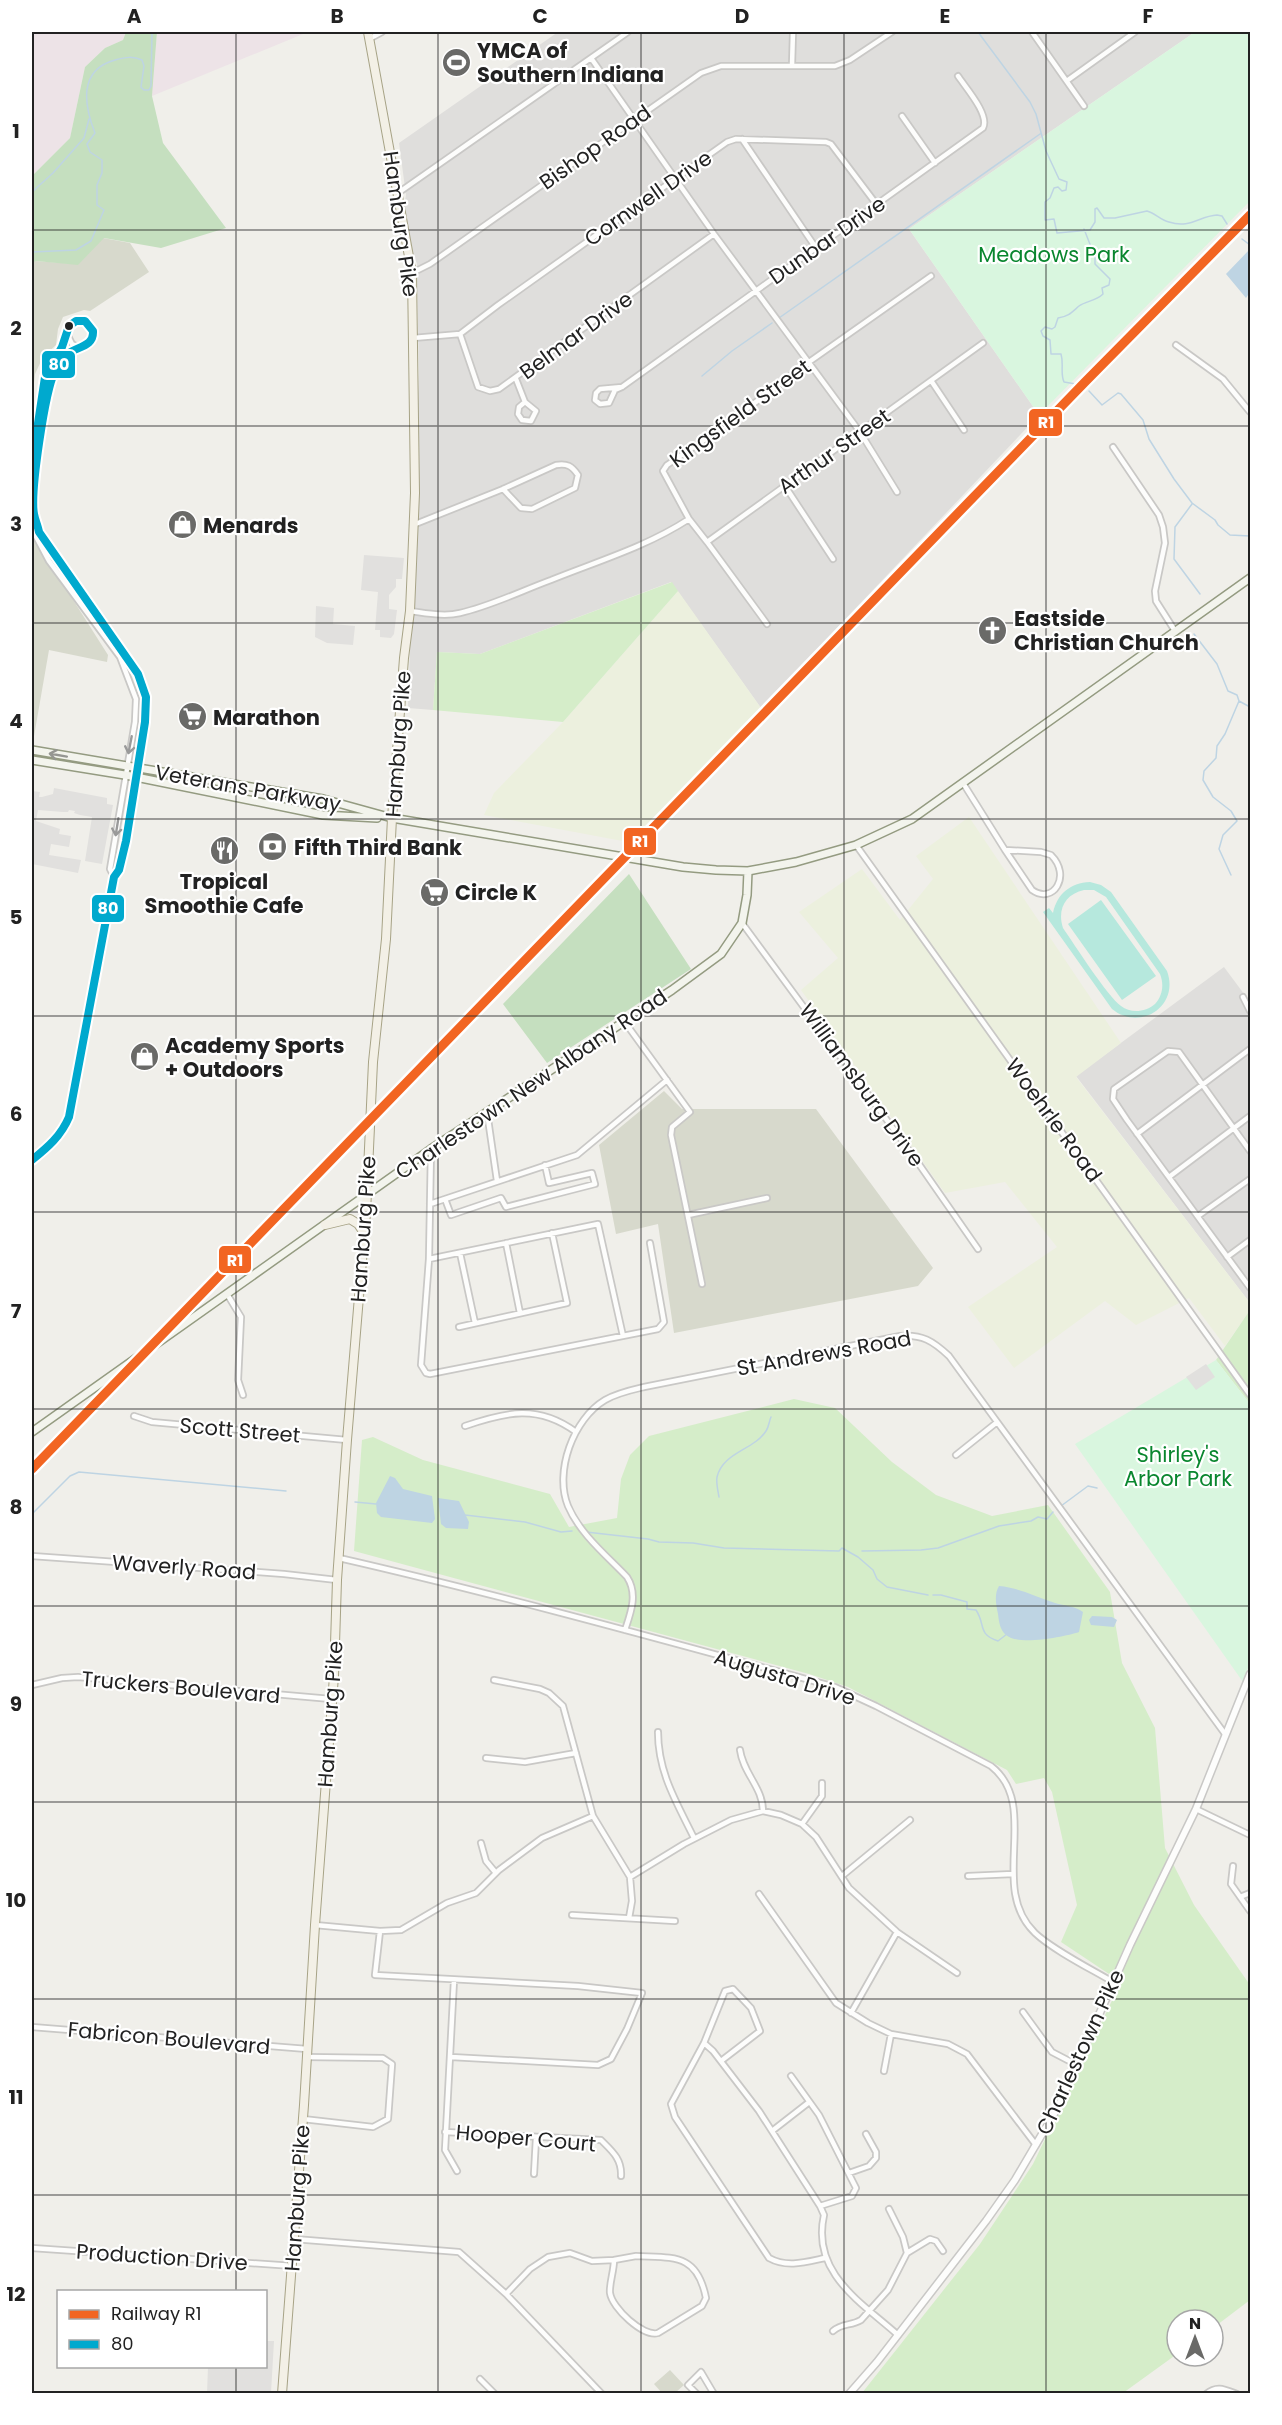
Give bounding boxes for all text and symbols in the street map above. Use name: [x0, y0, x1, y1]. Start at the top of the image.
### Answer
text: A: [127, 2, 142, 30]
text: B: [330, 2, 344, 30]
text: C: [532, 2, 548, 30]
text: D: [735, 2, 749, 30]
text: E: [940, 2, 950, 30]
text: F: [1143, 2, 1154, 30]
place label: YMCA of Southern Indiana: [477, 36, 664, 89]
sports icon: YMCA of Southern Indiana: [440, 46, 472, 78]
street label: Bishop Road: [533, 98, 657, 196]
text: 1: [12, 117, 20, 145]
street label: Cornwell Drive: [578, 143, 718, 253]
street label: Hamburg Pike: [376, 149, 426, 299]
street label: Dunbar Drive: [763, 189, 891, 291]
park label: Meadows Park: [978, 240, 1130, 269]
street label: Belmar Drive: [514, 284, 638, 386]
text: 2: [10, 314, 22, 342]
unlabelled marker: [63, 320, 75, 332]
line badge: 80: [41, 350, 76, 379]
street label: Kingsfield Street: [664, 352, 816, 474]
text: 80: [49, 353, 69, 376]
street label: Arthur Street: [772, 401, 896, 501]
line badge: R1: [1028, 408, 1063, 437]
text: R1: [1038, 411, 1054, 434]
shop icon: Menards: [166, 509, 198, 541]
text: 3: [10, 510, 22, 538]
place label: Menards: [203, 511, 299, 540]
place label: Eastside Christian Church: [1014, 604, 1199, 657]
church icon: Eastside Christian Church: [977, 614, 1009, 646]
street label: Hamburg Pike: [378, 670, 418, 818]
supermarket icon: Marathon: [176, 701, 208, 733]
place label: Marathon: [213, 703, 320, 732]
text: 4: [9, 707, 23, 735]
one-way arrow: [124, 735, 135, 755]
one-way arrow: [49, 749, 68, 760]
street label: Veterans Parkway: [153, 757, 343, 819]
one-way arrow: [111, 816, 122, 836]
line badge: R1: [623, 827, 657, 856]
text: R1: [632, 830, 648, 853]
bank icon: Fifth Third Bank: [257, 831, 289, 863]
place label: Fifth Third Bank: [294, 833, 462, 862]
restaurant icon: Tropical Smoothie Cafe: [208, 834, 240, 866]
place label: Tropical Smoothie Cafe: [145, 867, 304, 920]
supermarket icon: Circle K: [418, 876, 450, 908]
place label: Circle K: [455, 878, 537, 907]
line badge: 80: [91, 894, 125, 923]
text: 80: [98, 897, 118, 920]
text: 5: [10, 903, 23, 931]
street label: Charlestown New Albany Road: [389, 982, 673, 1186]
street label: Williamsburg Drive: [793, 997, 931, 1173]
place label: Academy Sports + Outdoors: [165, 1031, 344, 1084]
shop icon: Academy Sports + Outdoors: [128, 1041, 160, 1073]
street label: Woehrle Road: [999, 1052, 1109, 1188]
text: 6: [10, 1100, 22, 1128]
street label: Hamburg Pike: [343, 1155, 383, 1303]
line badge: R1: [218, 1245, 252, 1274]
text: R1: [227, 1249, 243, 1272]
text: 7: [11, 1297, 22, 1325]
street label: St Andrews Road: [735, 1323, 913, 1383]
street label: Scott Street: [179, 1410, 301, 1450]
park label: Shirley's Arbor Park: [1124, 1440, 1232, 1493]
text: 8: [10, 1493, 22, 1521]
street label: Waverly Road: [111, 1547, 257, 1587]
street label: Hamburg Pike: [310, 1640, 350, 1788]
street label: Augusta Drive: [711, 1642, 859, 1712]
street label: Truckers Boulevard: [80, 1664, 282, 1710]
text: 9: [10, 1690, 22, 1718]
text: 10: [6, 1886, 26, 1914]
street label: Charlestown Pike: [1029, 1965, 1131, 2139]
street label: Fabricon Boulevard: [67, 2015, 271, 2061]
text: 11: [8, 2083, 24, 2111]
street label: Hooper Court: [455, 2117, 597, 2159]
street label: Hamburg Pike: [277, 2124, 317, 2272]
street label: Production Drive: [75, 2237, 249, 2277]
text: 12: [7, 2280, 25, 2308]
legend: [57, 2290, 267, 2368]
text: Railway R1: [111, 2301, 202, 2326]
north arrow: [1165, 2308, 1225, 2368]
text: N: [1189, 2312, 1201, 2335]
text: 80: [111, 2331, 134, 2356]

